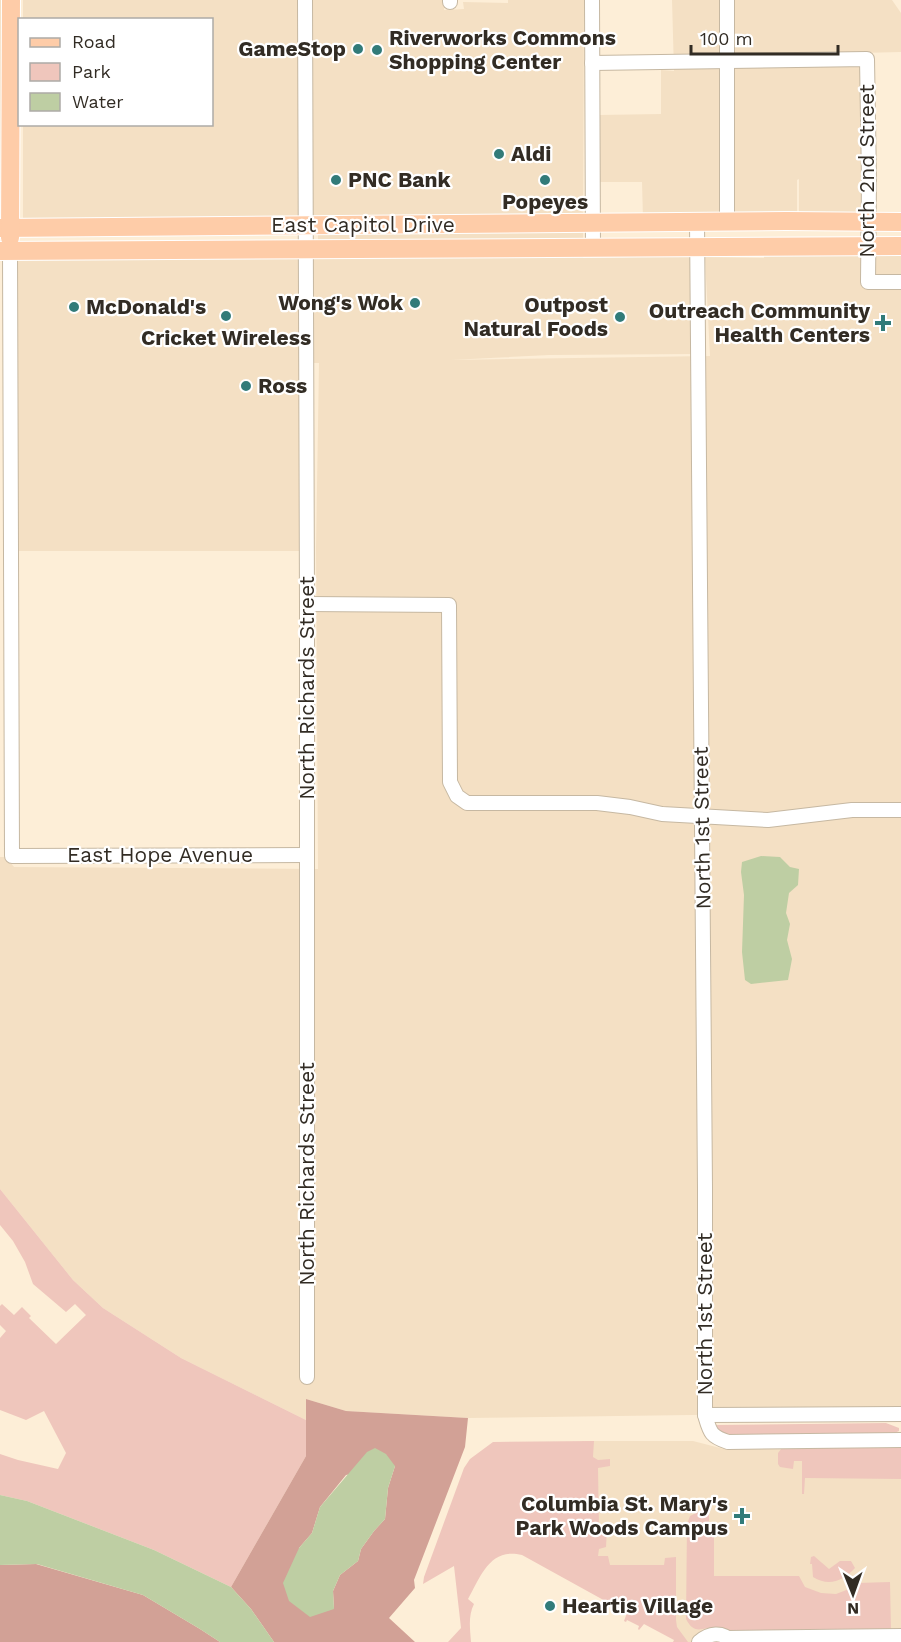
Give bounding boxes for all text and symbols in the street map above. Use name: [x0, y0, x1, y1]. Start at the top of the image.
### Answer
legend: [18, 18, 213, 126]
scale bar: [691, 18, 838, 56]
place label: Riverworks Commons Shopping Center: [389, 25, 616, 74]
text: 100 m: [700, 28, 753, 49]
text: Road: [72, 31, 116, 52]
place label: GameStop: [238, 36, 346, 61]
marker: GameStop: [351, 42, 365, 56]
marker: Riverworks Commons Shopping Center: [370, 43, 384, 57]
text: Park: [72, 61, 111, 82]
street label: North 2nd Street: [854, 84, 879, 258]
text: Water: [72, 91, 124, 112]
place label: Aldi: [511, 141, 551, 166]
marker: Aldi: [492, 147, 506, 161]
place label: PNC Bank: [348, 167, 451, 192]
marker: PNC Bank: [329, 173, 343, 187]
marker: Popeyes: [538, 173, 552, 187]
place label: Popeyes: [502, 189, 588, 214]
street label: East Capitol Drive: [271, 212, 455, 237]
place label: Wong's Wok: [278, 290, 404, 315]
place label: Outpost Natural Foods: [464, 292, 608, 341]
place label: McDonald's: [86, 294, 206, 319]
marker: Wong's Wok: [408, 296, 422, 310]
place label: Outreach Community Health Centers: [649, 298, 870, 347]
marker: McDonald's: [67, 300, 81, 314]
marker: Cricket Wireless: [219, 309, 233, 323]
marker: Outpost Natural Foods: [613, 310, 627, 324]
marker: Outreach Community Health Centers: [874, 314, 892, 332]
place label: Cricket Wireless: [141, 325, 311, 350]
place label: Ross: [258, 373, 307, 398]
marker: Ross: [239, 379, 253, 393]
street label: North Richards Street: [294, 576, 319, 800]
street label: North 1st Street: [688, 746, 715, 910]
street label: East Hope Avenue: [67, 842, 253, 867]
street label: North Richards Street: [294, 1062, 319, 1286]
street label: North 1st Street: [692, 1232, 717, 1395]
place label: Columbia St. Mary's Park Woods Campus: [515, 1491, 728, 1540]
marker: Columbia St. Mary's Park Woods Campus: [733, 1507, 751, 1525]
north arrow: [823, 1564, 883, 1624]
place label: Heartis Village: [562, 1593, 713, 1618]
marker: Heartis Village: [543, 1599, 557, 1613]
text: N: [847, 1599, 859, 1618]

